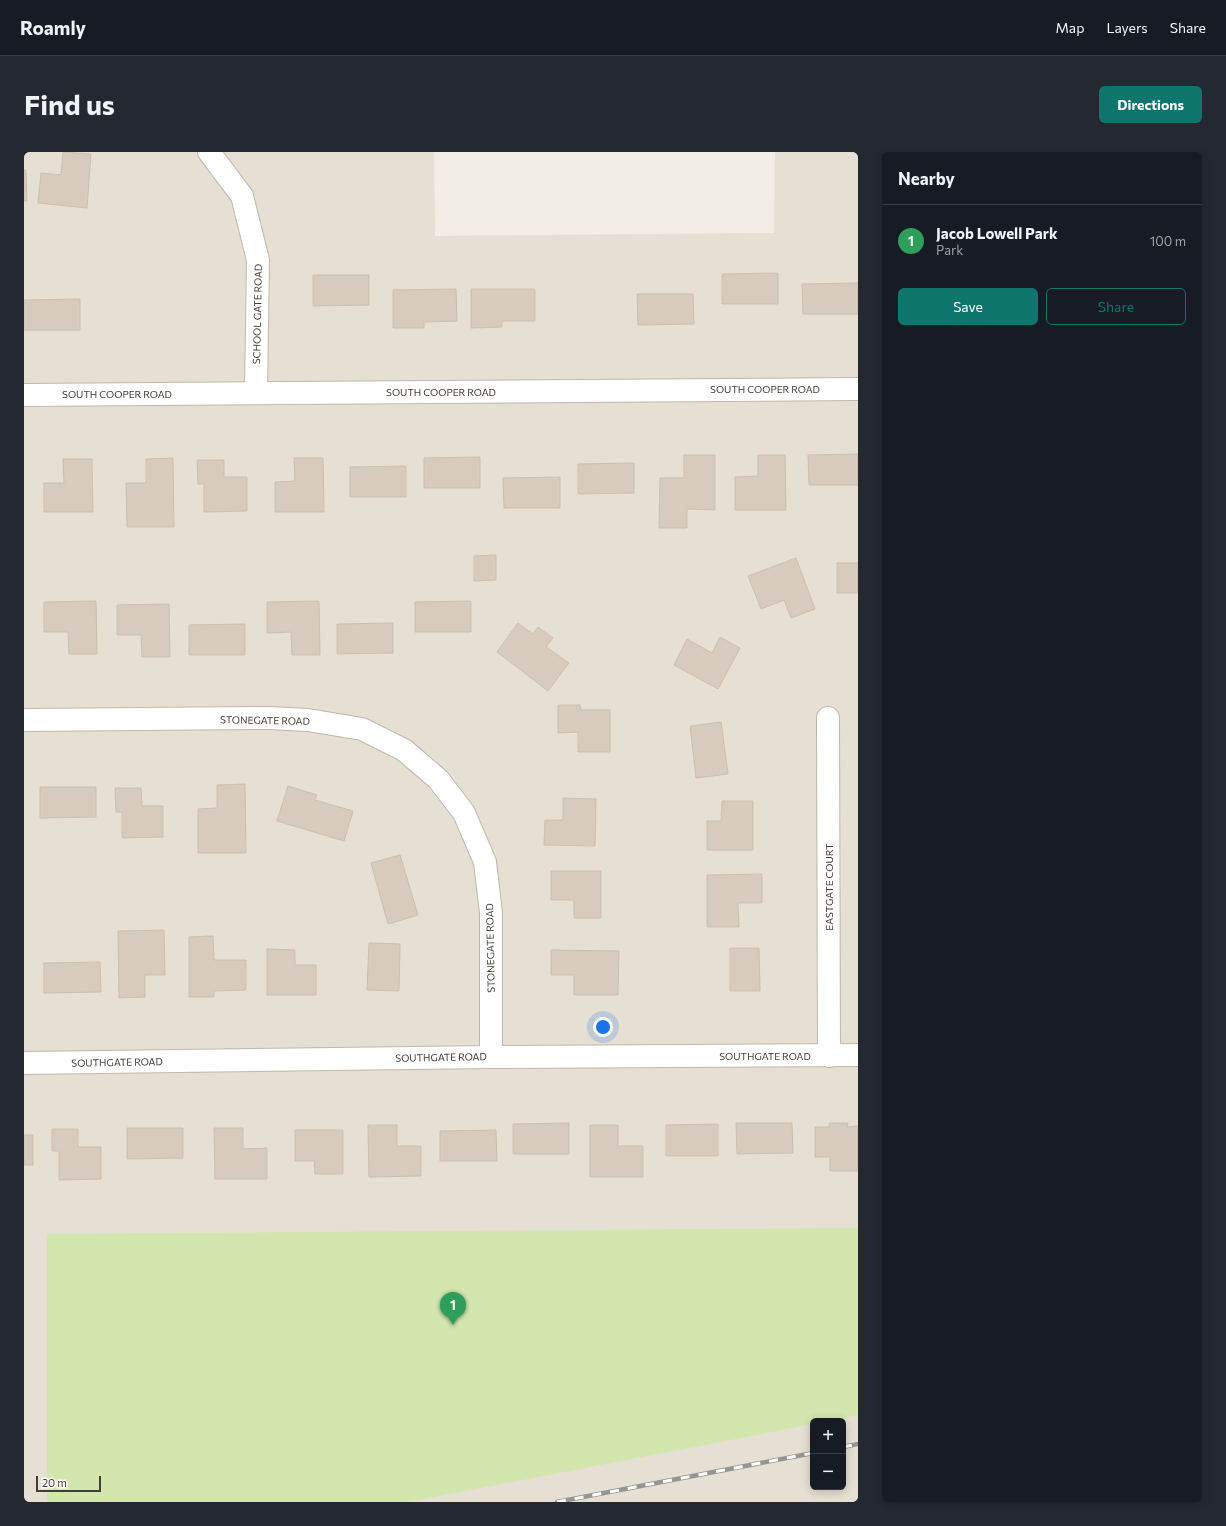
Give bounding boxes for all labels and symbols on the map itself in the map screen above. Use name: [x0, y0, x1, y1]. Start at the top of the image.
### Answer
street label: SCHOOL GATE ROAD: [250, 264, 264, 364]
street label: SOUTH COOPER ROAD: [710, 383, 820, 395]
street label: SOUTH COOPER ROAD: [386, 386, 496, 398]
street label: SOUTH COOPER ROAD: [62, 388, 172, 400]
street label: STONEGATE ROAD: [220, 713, 310, 727]
street label: EASTGATE COURT: [823, 843, 835, 931]
street label: STONEGATE ROAD: [483, 903, 497, 993]
your location: [593, 1017, 613, 1037]
street label: SOUTHGATE ROAD: [395, 1050, 487, 1064]
street label: SOUTHGATE ROAD: [719, 1050, 811, 1062]
street label: SOUTHGATE ROAD: [71, 1055, 163, 1069]
pin: 1: [440, 1292, 466, 1325]
scale bar: [36, 1474, 101, 1493]

